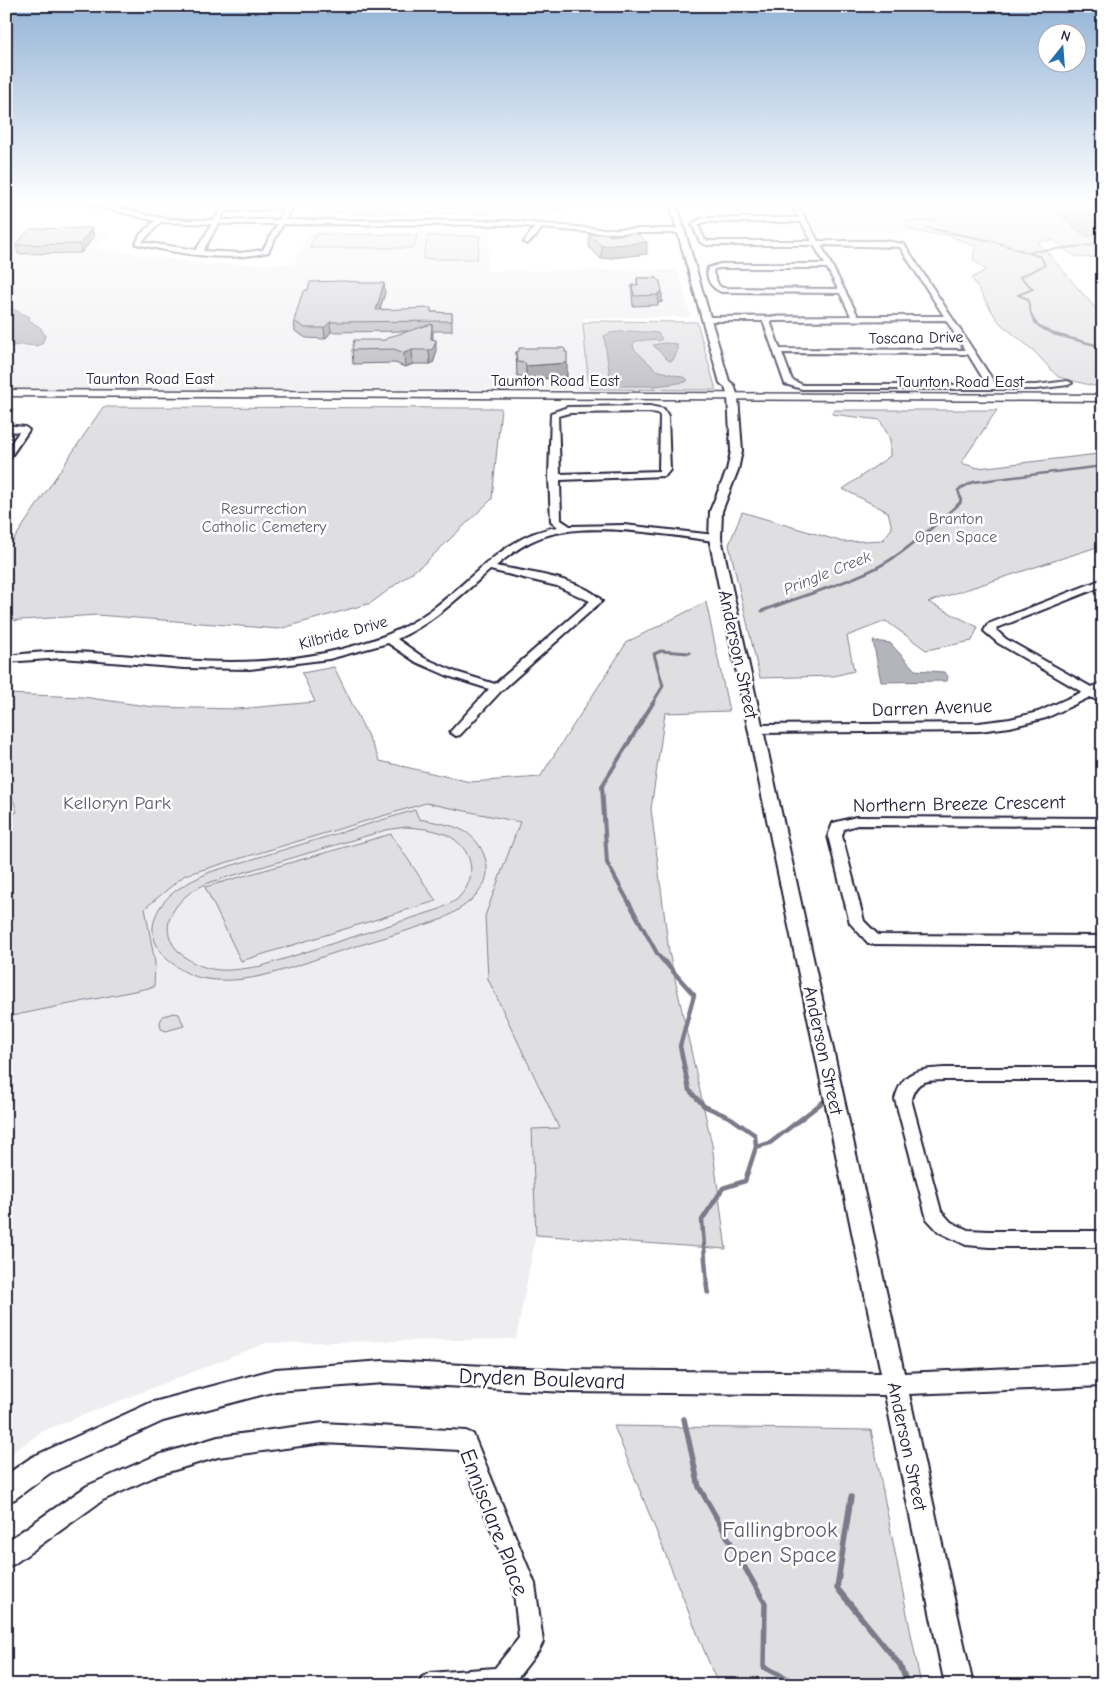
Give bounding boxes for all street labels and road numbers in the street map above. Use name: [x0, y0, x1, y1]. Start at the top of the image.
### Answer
street label: Toscana Drive: [869, 328, 964, 348]
street label: Taunton Road East: [86, 370, 214, 388]
street label: Taunton Road East: [491, 372, 619, 390]
street label: Taunton Road East: [896, 373, 1024, 391]
street label: Anderson Street: [714, 588, 763, 721]
street label: Kilbride Drive: [297, 613, 390, 653]
street label: Darren Avenue: [871, 695, 993, 721]
street label: Northern Breeze Crescent: [853, 791, 1066, 817]
street label: Anderson Street: [799, 984, 848, 1117]
street label: Dryden Boulevard: [458, 1363, 626, 1395]
street label: Anderson Street: [883, 1380, 932, 1513]
street label: Ennisclare Place: [454, 1445, 534, 1599]

